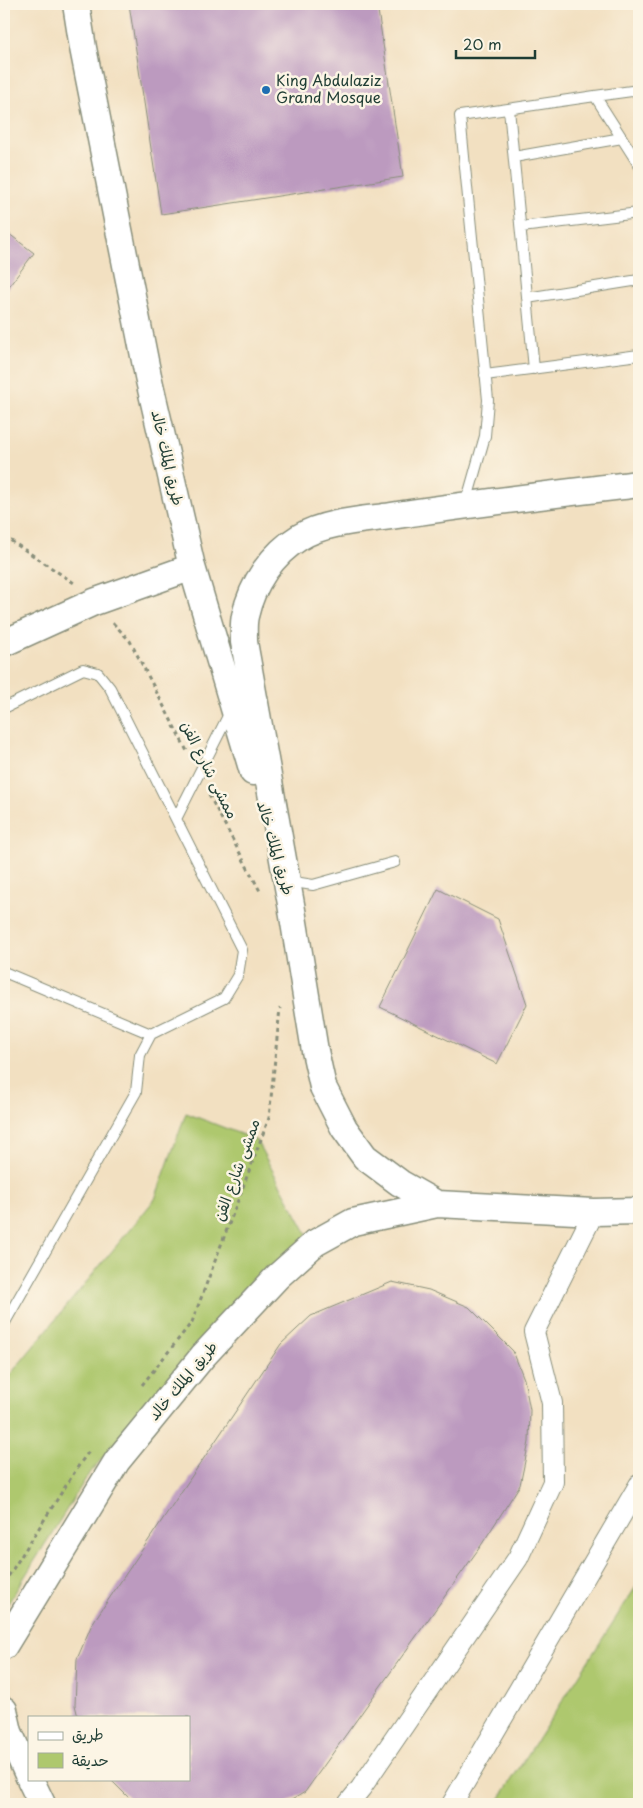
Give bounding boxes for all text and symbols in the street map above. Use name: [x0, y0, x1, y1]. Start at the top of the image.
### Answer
scale bar: [456, 28, 534, 60]
text: 20 m: [463, 32, 502, 55]
place label: King Abdulaziz Grand Mosque: [276, 68, 381, 108]
marker: King Abdulaziz Grand Mosque: [260, 84, 272, 96]
street label: طريق الملك خالد: [146, 408, 191, 508]
street label: ممشى شارع الفن: [176, 716, 245, 822]
street label: طريق الملك خالد: [252, 798, 301, 898]
street label: ممشى شارع الفن: [206, 1115, 265, 1224]
street label: طريق الملك خالد: [142, 1335, 222, 1425]
legend: [28, 1716, 190, 1780]
text: طريق: [72, 1722, 104, 1745]
text: حديقة: [72, 1748, 109, 1771]

